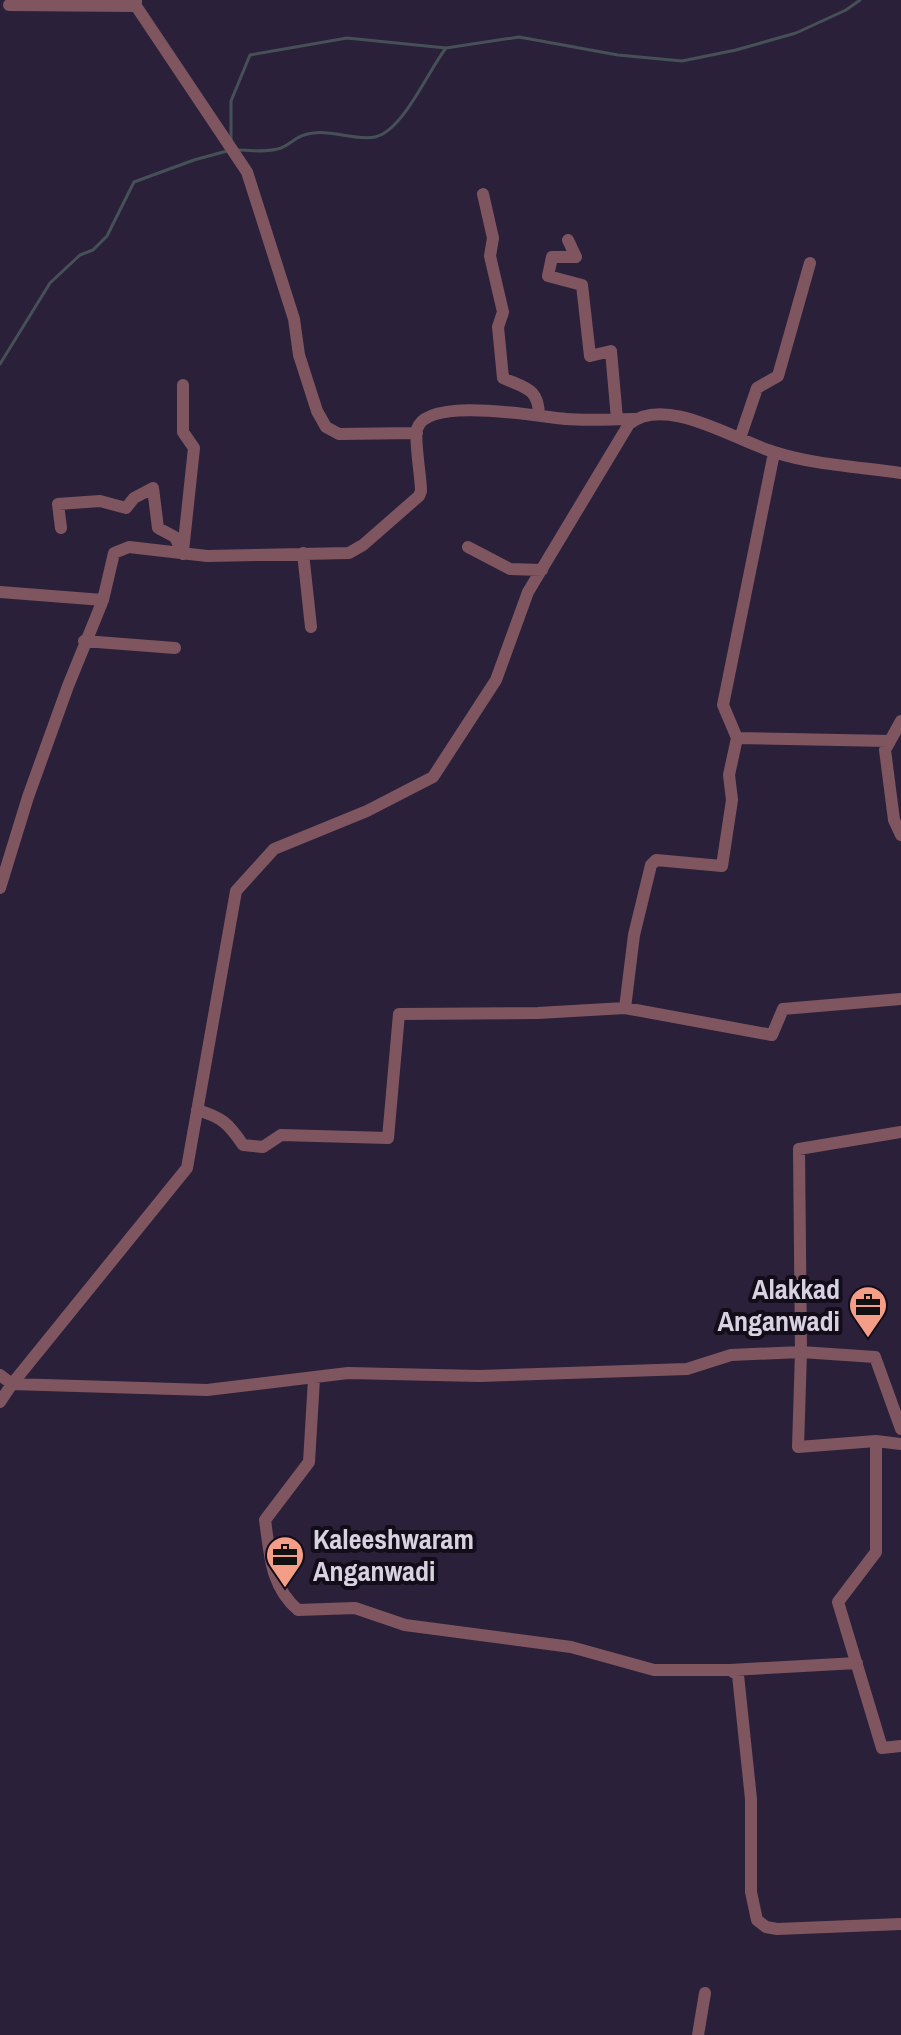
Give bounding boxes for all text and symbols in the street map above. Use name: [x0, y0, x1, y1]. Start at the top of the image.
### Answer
place label: Alakkad Anganwadi: [718, 1270, 840, 1340]
office icon: Alakkad Anganwadi: [847, 1284, 889, 1339]
place label: Kaleeshwaram Anganwadi: [313, 1520, 474, 1590]
office icon: Kaleeshwaram Anganwadi: [264, 1534, 306, 1589]

